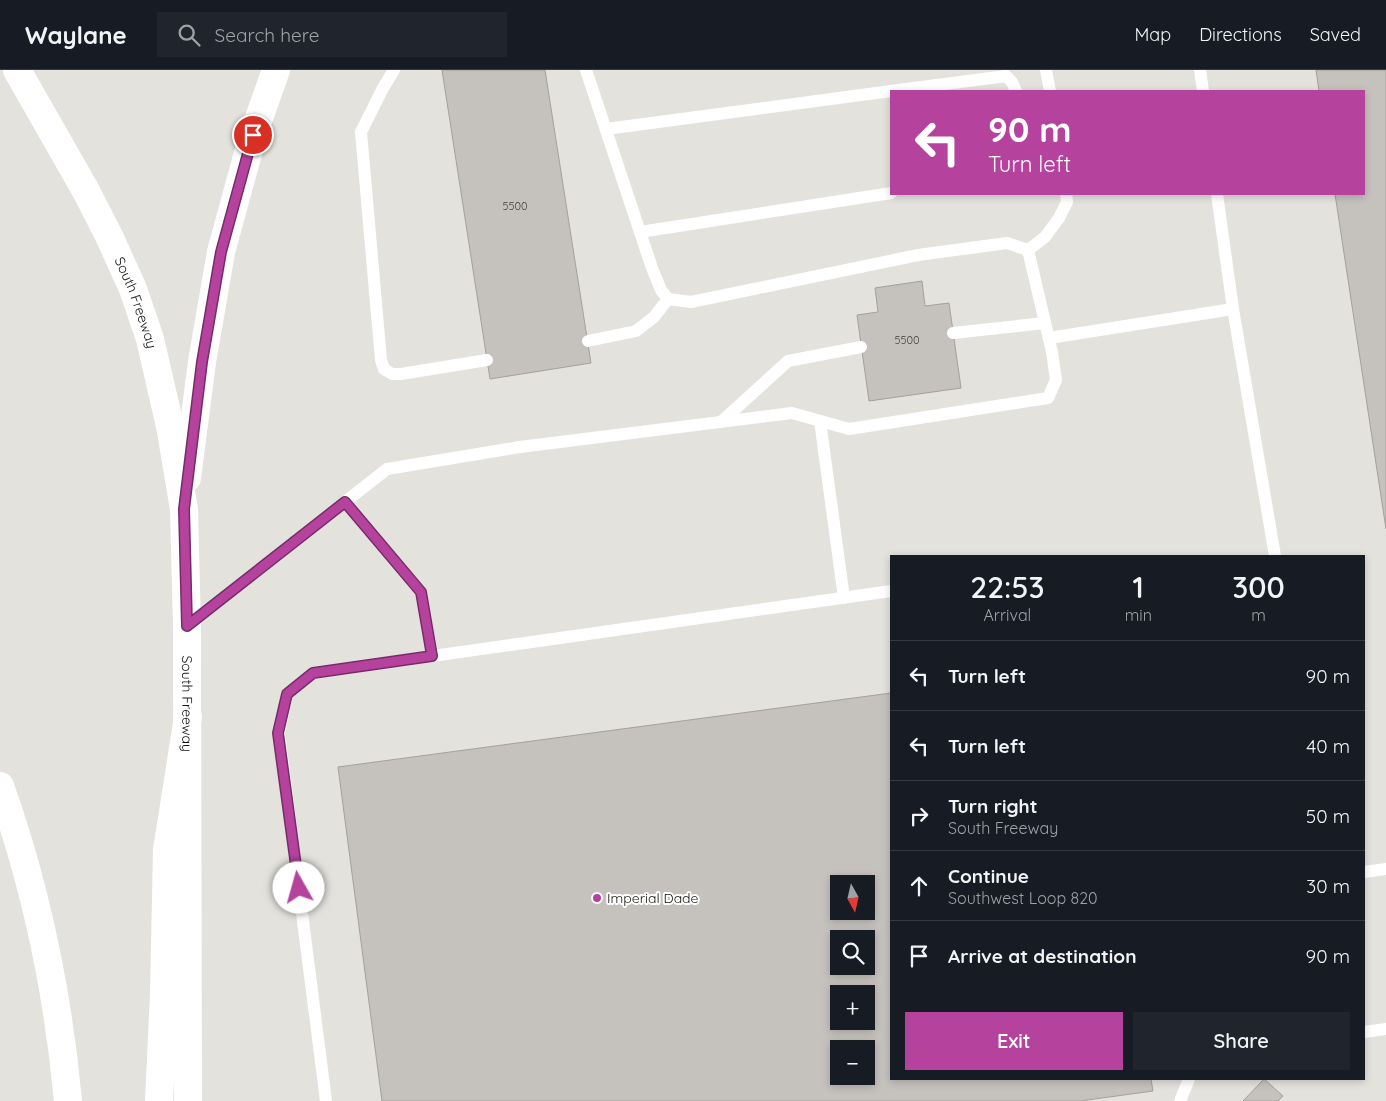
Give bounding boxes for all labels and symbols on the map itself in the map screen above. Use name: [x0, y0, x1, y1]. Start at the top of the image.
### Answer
pin: [232, 114, 274, 156]
house number: 5500: [502, 199, 528, 213]
street label: South Freeway: [111, 254, 161, 350]
house number: 5500: [894, 333, 920, 347]
street label: South Freeway: [178, 655, 196, 752]
position arrow: [272, 861, 324, 913]
north arrow: [830, 875, 875, 920]
place label: Imperial Dade: [607, 889, 699, 907]
marker: Imperial Dade: [591, 892, 603, 904]

